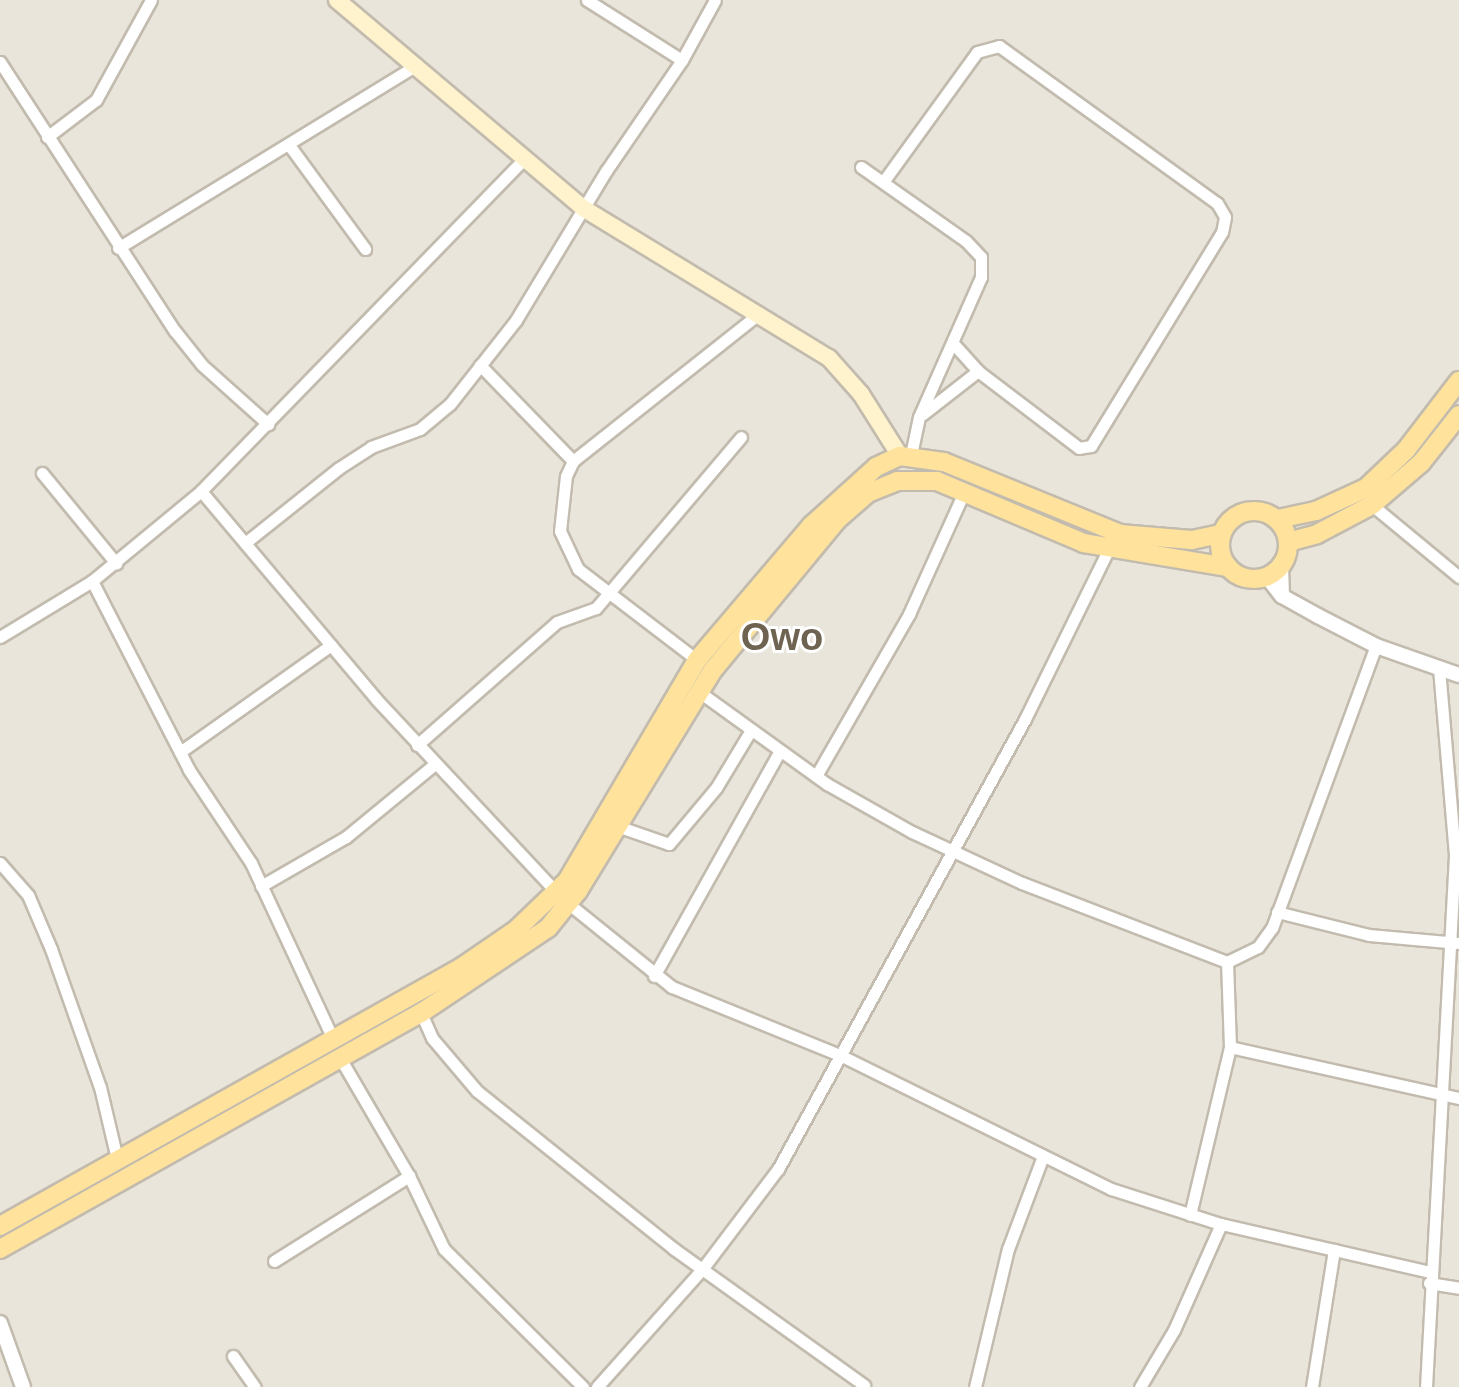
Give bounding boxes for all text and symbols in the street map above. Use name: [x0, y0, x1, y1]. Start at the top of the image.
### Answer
district label: Owo: [741, 615, 823, 661]

